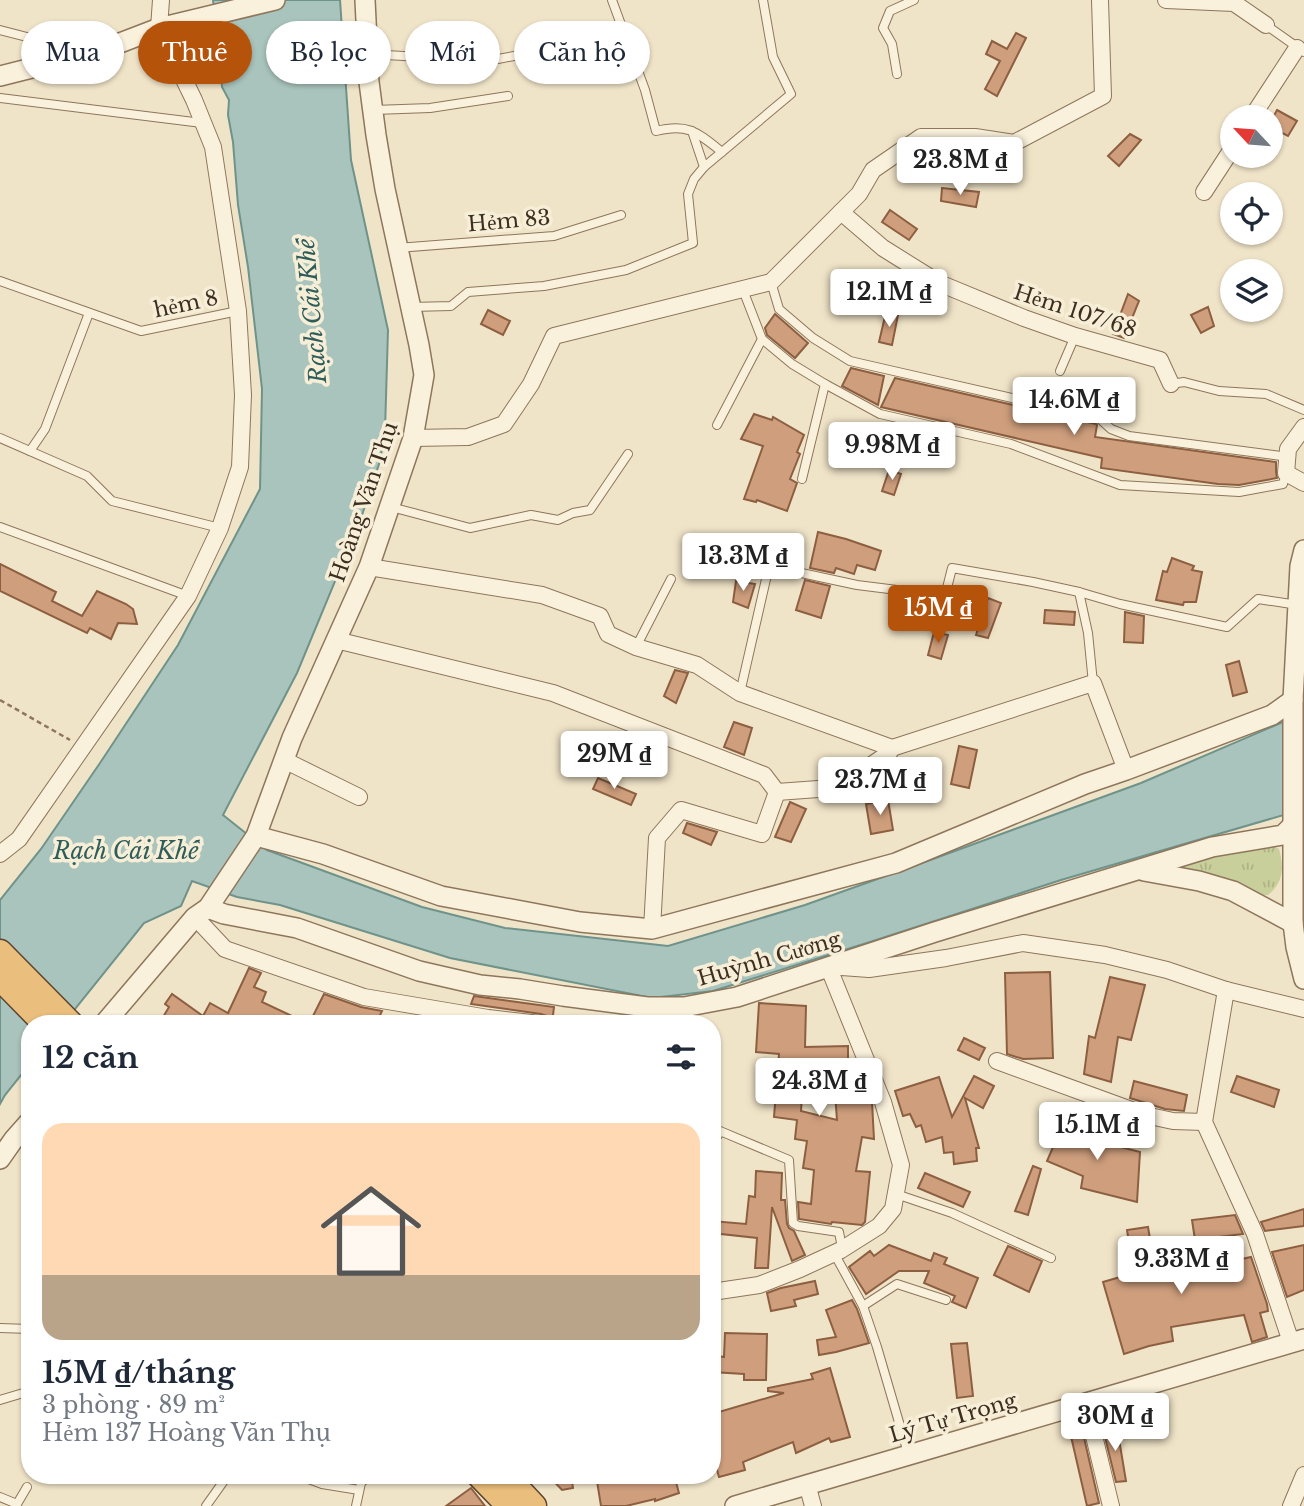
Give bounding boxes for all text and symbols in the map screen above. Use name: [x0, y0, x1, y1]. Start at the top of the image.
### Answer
chip: Mua: [21, 21, 124, 84]
chip: Thuê: [138, 21, 252, 84]
chip: Bộ lọc: [266, 21, 391, 84]
chip: Mới: [405, 21, 500, 84]
chip: Căn hộ: [514, 21, 650, 84]
north arrow: [1220, 105, 1283, 168]
map controls: [1220, 105, 1283, 322]
pin: 23.8M ₫: [895, 138, 1025, 197]
text: 23.8M ₫: [913, 146, 1007, 174]
button: locate: [1220, 182, 1283, 245]
street label: Hẻm 83: [467, 204, 551, 238]
water label: Rạch Cái Khế: [292, 236, 332, 386]
button: layers: [1220, 259, 1283, 322]
pin: 12.1M ₫: [824, 270, 954, 329]
text: 12.1M ₫: [846, 278, 932, 306]
street label: Hẻm 107/68: [1010, 279, 1140, 343]
street label: hẻm 8: [151, 285, 221, 323]
pin: 14.6M ₫: [1009, 378, 1139, 437]
text: 14.6M ₫: [1029, 386, 1119, 414]
street label: Hoàng Văn Thụ: [324, 418, 404, 586]
pin: 9.98M ₫: [827, 422, 957, 482]
text: 9.98M ₫: [844, 431, 940, 459]
pin: 13.3M ₫: [678, 534, 808, 593]
text: 13.3M ₫: [698, 542, 788, 570]
pin: 15M ₫: [889, 586, 987, 645]
text: 15M ₫: [904, 594, 972, 622]
pin: 29M ₫: [565, 732, 663, 791]
text: 29M ₫: [577, 740, 651, 768]
pin: 23.7M ₫: [815, 758, 945, 817]
text: 23.7M ₫: [834, 766, 926, 794]
water label: Rạch Cái Khế: [52, 837, 201, 865]
street label: Huỳnh Cương: [694, 926, 844, 992]
icon: filters: [662, 1038, 700, 1076]
text: 12 căn: [42, 1039, 139, 1076]
pin: 24.3M ₫: [754, 1058, 884, 1118]
text: 24.3M ₫: [771, 1067, 867, 1095]
pin: 15.1M ₫: [1032, 1102, 1162, 1162]
text: 15.1M ₫: [1055, 1111, 1139, 1139]
icon: home: [308, 1168, 434, 1294]
pin: 9.33M ₫: [1116, 1236, 1246, 1296]
text: 9.33M ₫: [1134, 1245, 1228, 1273]
text: 15M ₫/tháng: [42, 1354, 235, 1391]
street label: Lý Tự Trọng: [886, 1387, 1020, 1449]
text: 3 phòng · 89 m²: [42, 1391, 225, 1419]
pin: 30M ₫: [1066, 1394, 1164, 1453]
text: 30M ₫: [1077, 1402, 1153, 1430]
text: Hẻm 137 Hoàng Văn Thụ: [42, 1419, 331, 1447]

